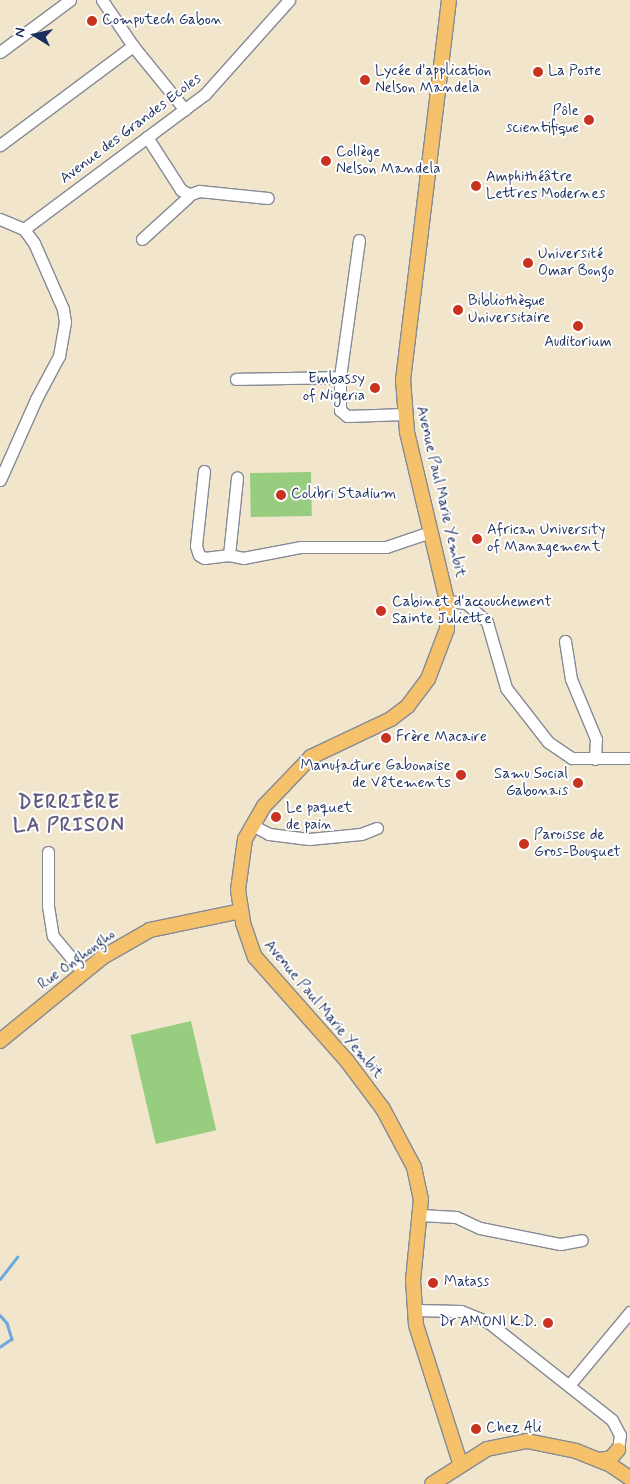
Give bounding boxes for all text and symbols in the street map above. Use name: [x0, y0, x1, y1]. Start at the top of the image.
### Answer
north arrow: [10, 10, 60, 60]
place label: Computech Gabon: [102, 12, 223, 30]
marker: Computech Gabon: [86, 15, 98, 27]
text: N: [11, 26, 30, 39]
place label: Lycée d'application Nelson Mandela: [375, 62, 491, 97]
place label: La Poste: [548, 63, 600, 81]
marker: La Poste: [532, 66, 544, 78]
street label: Avenue des Grandes Ecoles: [56, 70, 206, 188]
marker: Lycée d'application Nelson Mandela: [359, 74, 371, 86]
place label: Pôle scientifique: [506, 102, 579, 137]
marker: Pôle scientifique: [583, 114, 595, 126]
place label: Collège Nelson Mandela: [336, 143, 437, 178]
marker: Collège Nelson Mandela: [320, 155, 332, 167]
place label: Amphithéâtre Lettres Modernes: [486, 168, 603, 203]
marker: Amphithéâtre Lettres Modernes: [470, 180, 482, 192]
place label: Université Omar Bongo: [538, 245, 615, 280]
marker: Université Omar Bongo: [522, 257, 534, 269]
place label: Bibliothèque Universitaire: [468, 292, 550, 327]
marker: Bibliothèque Universitaire: [452, 304, 464, 316]
marker: Auditorium: [572, 320, 584, 332]
place label: Auditorium: [544, 334, 612, 352]
place label: Embassy of Nigeria: [302, 370, 365, 405]
marker: Embassy of Nigeria: [369, 382, 381, 394]
street label: Avenue Paul Marie Yembit: [412, 405, 468, 579]
place label: Colibri Stadium: [291, 486, 391, 504]
marker: Colibri Stadium: [275, 489, 287, 501]
place label: African University of Management: [487, 521, 605, 556]
marker: African University of Management: [471, 533, 483, 545]
place label: Cabinet d'accouchement Sainte Juliette: [392, 593, 551, 628]
marker: Cabinet d'accouchement Sainte Juliette: [374, 604, 388, 618]
place label: Frère Macaire: [396, 729, 486, 747]
marker: Frère Macaire: [380, 732, 392, 744]
place label: Manufacture Gabonaise de Vêtements: [297, 757, 451, 792]
place label: Samu Social Gabonais: [491, 765, 568, 800]
marker: Manufacture Gabonaise de Vêtements: [455, 769, 467, 781]
marker: Samu Social Gabonais: [572, 777, 584, 789]
district label: DERRIÈRE LA PRISON: [12, 791, 126, 838]
place label: Le paquet de pain: [286, 799, 347, 834]
marker: Le paquet de pain: [270, 811, 282, 823]
place label: Paroisse de Gros-Bouquet: [534, 826, 621, 861]
marker: Paroisse de Gros-Bouquet: [518, 838, 530, 850]
street label: Rue Onghongho: [35, 926, 119, 994]
street label: Avenue Paul Marie Yembit: [260, 938, 386, 1082]
place label: Matass: [444, 1274, 489, 1292]
marker: Matass: [426, 1276, 440, 1290]
place label: Dr AMONI K.D.: [438, 1314, 537, 1332]
marker: Dr AMONI K.D.: [541, 1316, 555, 1330]
place label: Chez Ali: [486, 1420, 542, 1438]
marker: Chez Ali: [470, 1423, 482, 1435]

